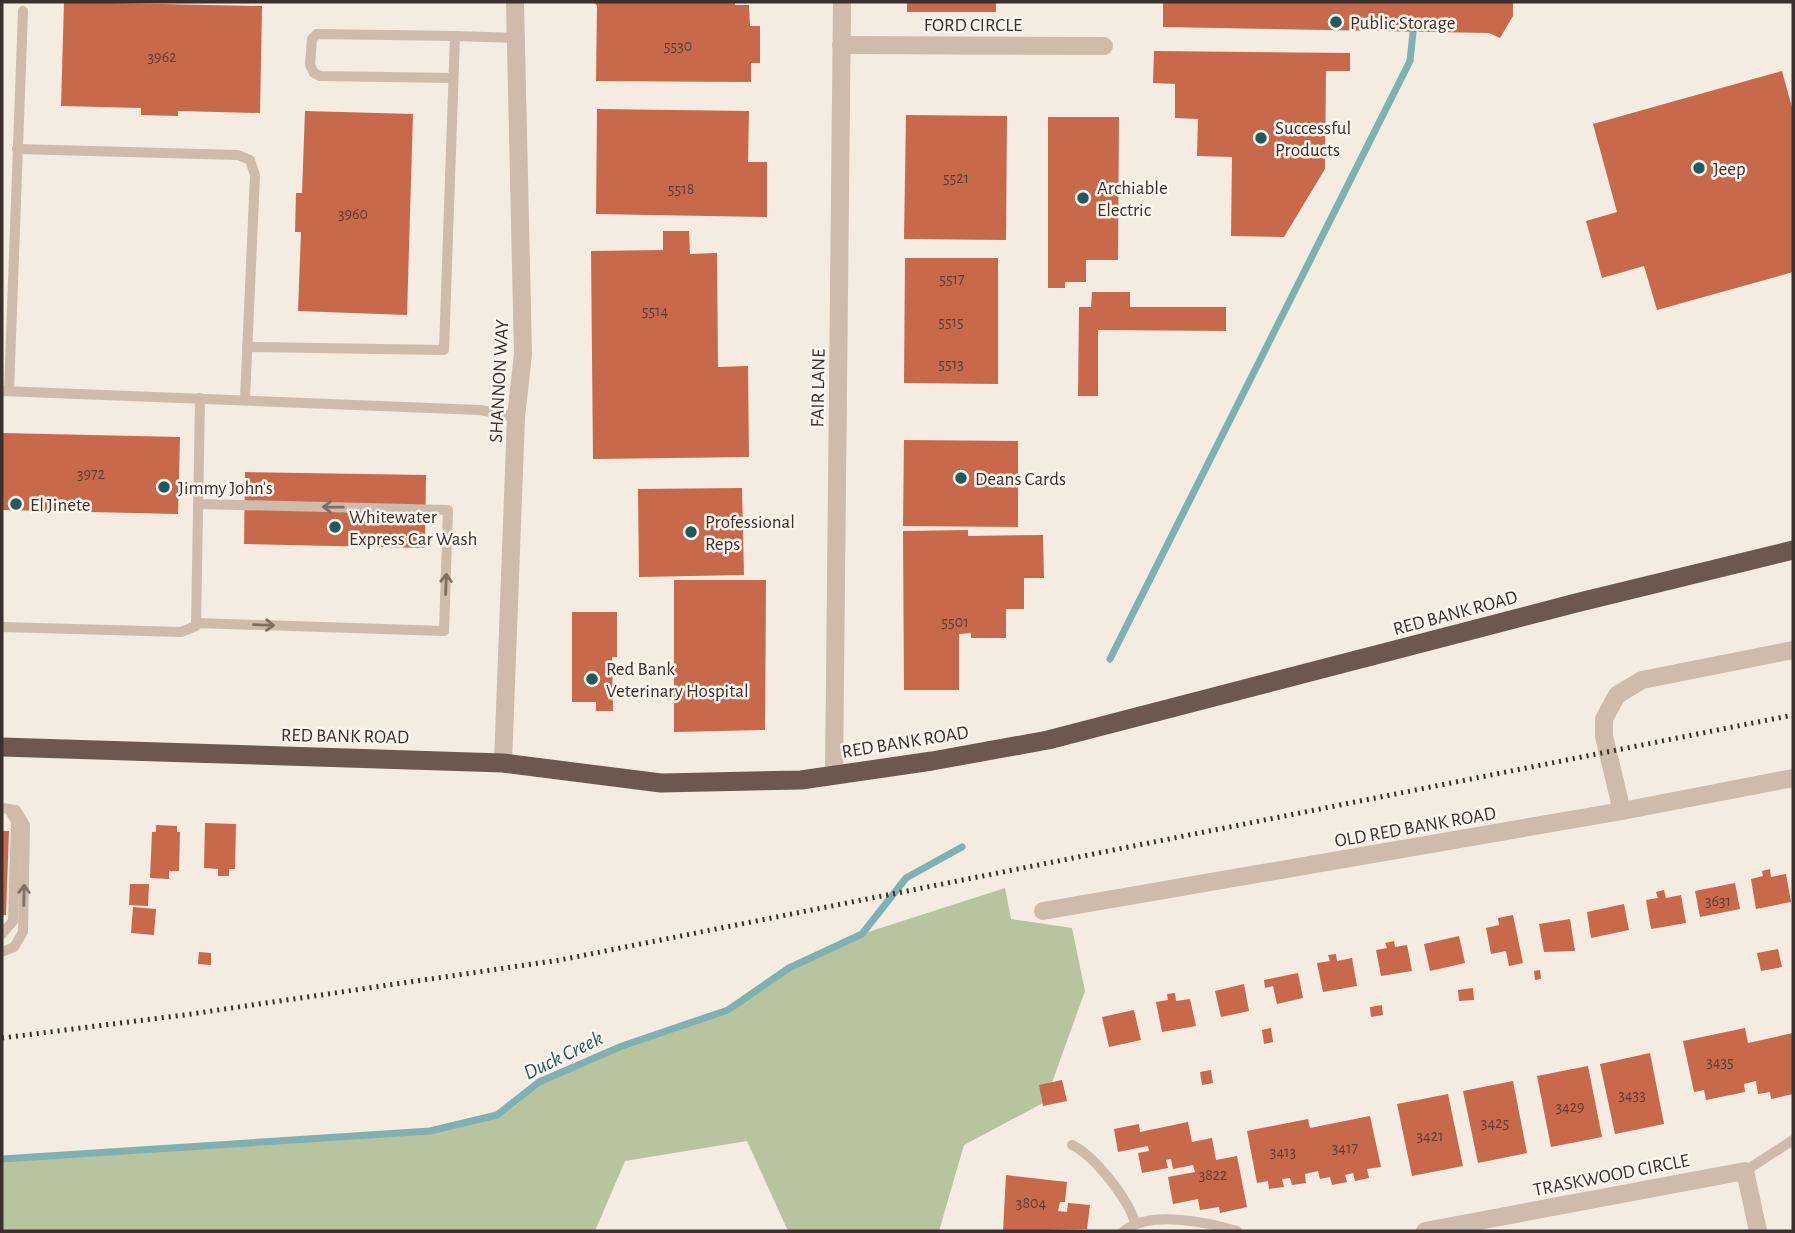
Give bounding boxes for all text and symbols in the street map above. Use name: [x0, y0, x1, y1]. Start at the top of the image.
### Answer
marker: Public Storage: [1328, 14, 1344, 30]
place label: Public Storage: [1350, 14, 1455, 33]
street label: FORD CIRCLE: [924, 16, 1022, 35]
house number: 5530: [664, 38, 692, 54]
house number: 3962: [148, 49, 176, 65]
place label: Successful Products: [1275, 119, 1351, 160]
marker: Successful Products: [1253, 130, 1269, 146]
marker: Jeep: [1691, 160, 1707, 176]
place label: Jeep: [1713, 160, 1746, 179]
house number: 5521: [943, 170, 969, 186]
place label: Archiable Electric: [1097, 179, 1168, 220]
house number: 5518: [668, 181, 694, 197]
marker: Archiable Electric: [1075, 190, 1091, 206]
house number: 3960: [338, 206, 368, 222]
house number: 5517: [939, 271, 965, 287]
house number: 5514: [642, 303, 669, 319]
house number: 5515: [938, 314, 964, 330]
street label: SHANNON WAY: [487, 319, 512, 443]
street label: FAIR LANE: [808, 349, 829, 427]
house number: 5513: [938, 356, 964, 372]
house number: 3972: [77, 466, 105, 482]
marker: Deans Cards: [953, 470, 969, 486]
place label: Deans Cards: [975, 470, 1066, 489]
marker: Jimmy John's: [156, 479, 172, 495]
place label: Jimmy John's: [178, 479, 273, 498]
marker: El Jinete: [8, 496, 24, 512]
place label: El Jinete: [30, 496, 91, 515]
one-way arrow: [322, 501, 345, 514]
place label: Whitewater Express Car Wash: [349, 508, 477, 549]
place label: Professional Reps: [705, 513, 795, 554]
marker: Whitewater Express Car Wash: [327, 519, 343, 535]
marker: Professional Reps: [683, 524, 699, 540]
one-way arrow: [439, 573, 452, 596]
street label: RED BANK ROAD: [1391, 588, 1520, 639]
house number: 5501: [941, 614, 969, 630]
one-way arrow: [253, 619, 276, 632]
place label: Red Bank Veterinary Hospital: [606, 660, 749, 701]
marker: Red Bank Veterinary Hospital: [584, 671, 600, 687]
street label: RED BANK ROAD: [840, 723, 970, 762]
street label: RED BANK ROAD: [281, 726, 409, 747]
street label: OLD RED BANK ROAD: [1333, 804, 1497, 851]
one-way arrow: [18, 884, 31, 907]
house number: 3631: [1705, 893, 1731, 909]
water label: Duck Creek: [520, 1027, 606, 1084]
house number: 3435: [1706, 1054, 1734, 1070]
house number: 3433: [1618, 1087, 1646, 1103]
house number: 3429: [1555, 1099, 1585, 1115]
house number: 3425: [1481, 1115, 1509, 1131]
house number: 3421: [1416, 1128, 1444, 1144]
house number: 3417: [1332, 1140, 1359, 1156]
house number: 3413: [1270, 1144, 1296, 1160]
street label: TRASKWOOD CIRCLE: [1532, 1151, 1691, 1200]
house number: 3822: [1199, 1167, 1227, 1183]
house number: 3804: [1016, 1195, 1046, 1211]

